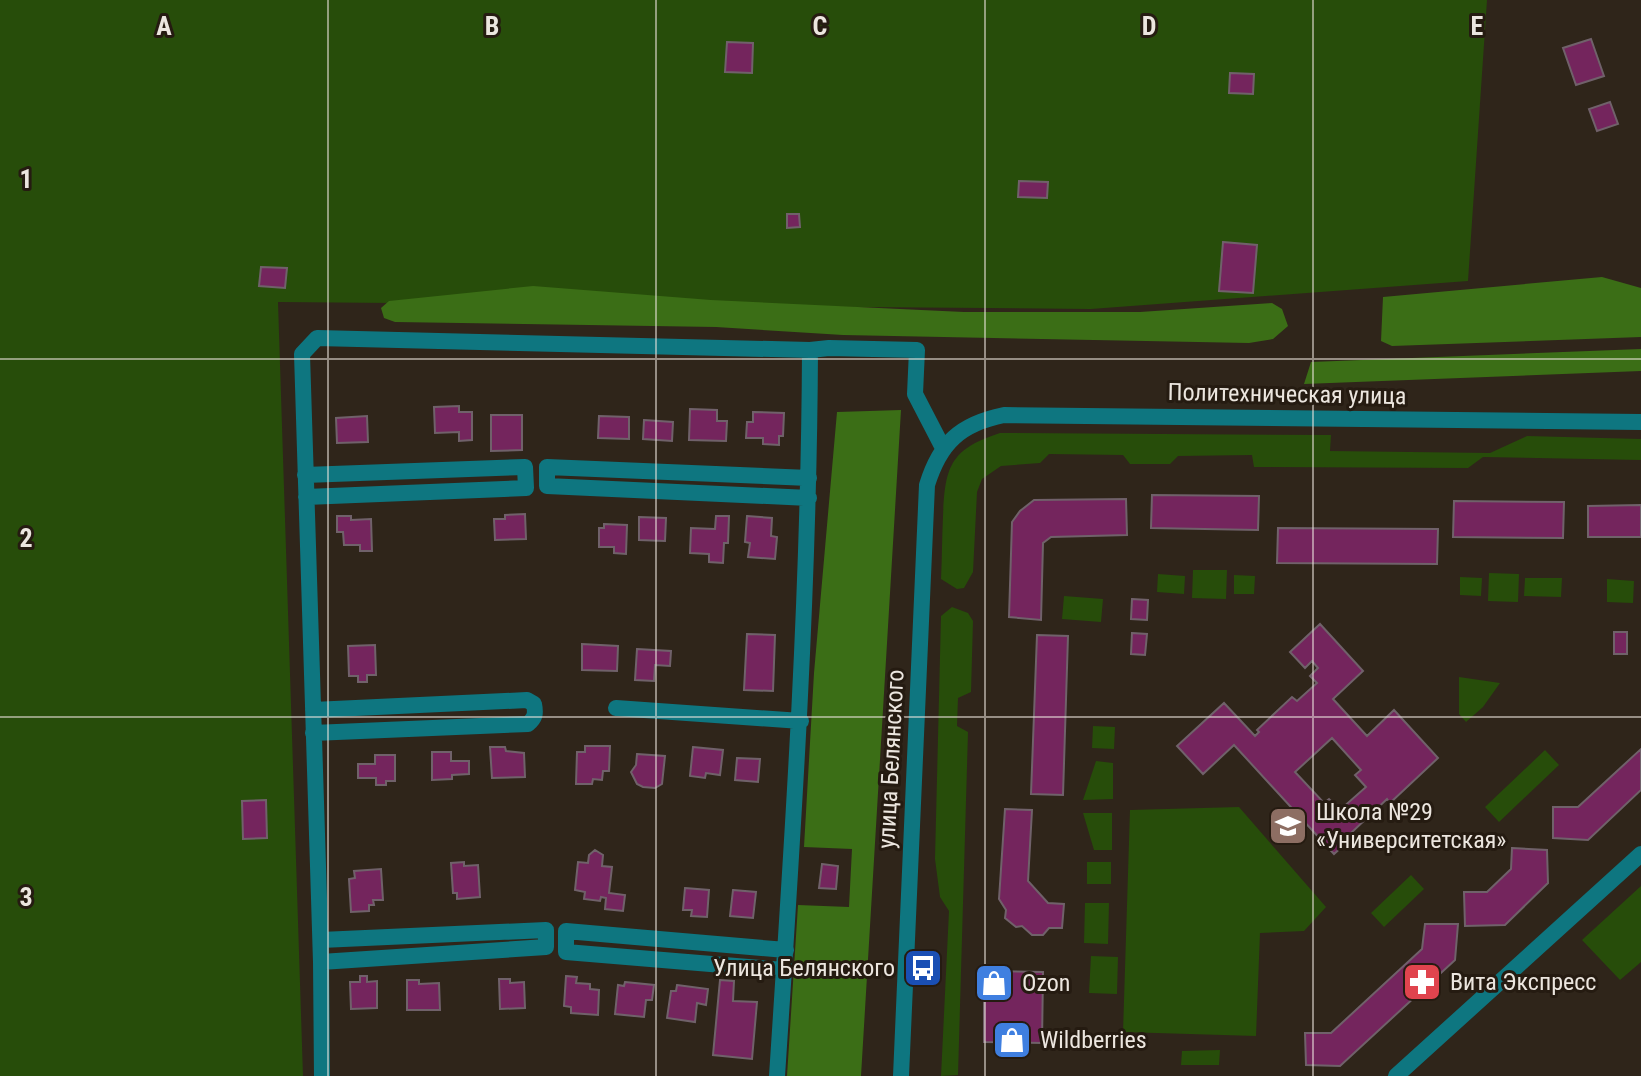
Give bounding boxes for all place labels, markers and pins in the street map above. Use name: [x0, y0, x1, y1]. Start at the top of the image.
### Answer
place label: Школа №29 «Университетская»: [1316, 798, 1506, 854]
school or university icon: Школа №29 «Университетская»: [1267, 805, 1309, 847]
bus stop icon: Улица Белянского: [902, 947, 944, 989]
place label: Улица Белянского: [713, 954, 895, 982]
pharmacy icon: Вита Экспресс: [1401, 961, 1443, 1003]
shop icon: Ozon: [973, 962, 1015, 1004]
place label: Вита Экспресс: [1450, 968, 1596, 996]
place label: Ozon: [1022, 969, 1070, 997]
shop icon: Wildberries: [991, 1019, 1033, 1061]
place label: Wildberries: [1040, 1026, 1147, 1054]

